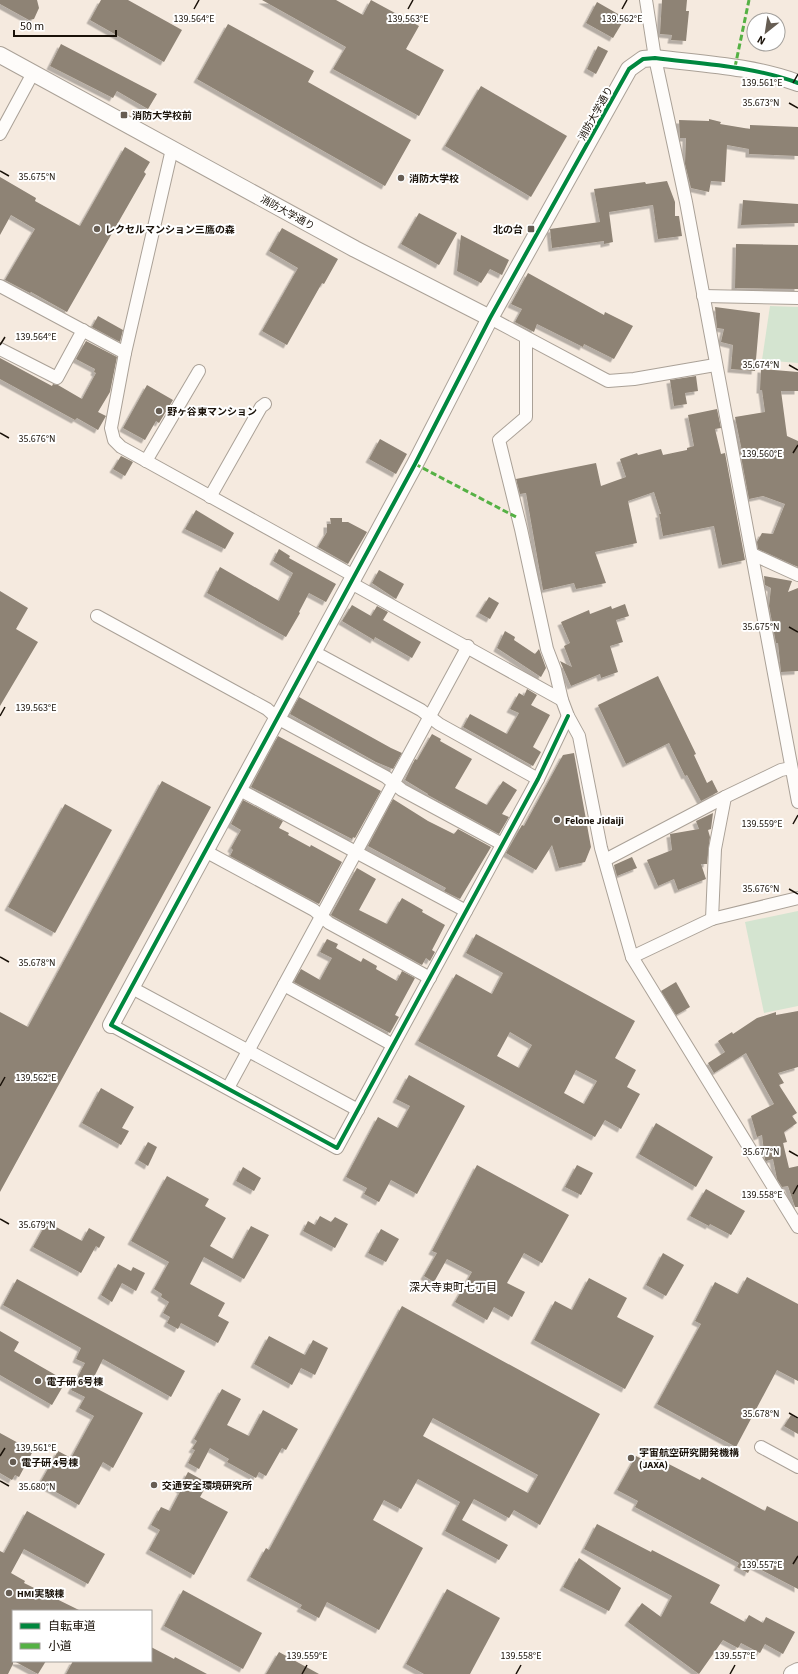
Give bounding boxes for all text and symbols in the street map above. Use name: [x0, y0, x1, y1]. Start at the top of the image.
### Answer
scale bar: [14, 12, 116, 38]
text: 139.564°E: [174, 12, 214, 26]
text: 139.563°E: [388, 12, 428, 26]
text: 139.562°E: [602, 12, 642, 26]
north arrow: [746, 12, 786, 52]
text: 50 m: [20, 18, 44, 35]
text: N: [754, 32, 768, 49]
text: 139.561°E: [742, 76, 782, 90]
street label: 消防大学通り: [575, 84, 617, 143]
text: 35.673°N: [742, 96, 780, 110]
place label: 消防大学校前: [132, 109, 192, 123]
marker: 消防大学校前: [119, 110, 129, 120]
text: 35.675°N: [18, 170, 56, 184]
place label: 消防大学校: [409, 172, 459, 186]
marker: 消防大学校: [396, 173, 406, 183]
street label: 消防大学通り: [258, 192, 317, 234]
place label: レクセルマンション三鷹の森: [105, 223, 235, 237]
place label: 北の台: [493, 223, 523, 237]
marker: レクセルマンション三鷹の森: [92, 224, 102, 234]
marker: 北の台: [526, 224, 536, 234]
text: 139.564°E: [16, 330, 56, 344]
text: 35.674°N: [742, 358, 780, 372]
place label: 野ヶ谷東マンション: [167, 405, 257, 419]
marker: 野ヶ谷東マンション: [154, 406, 164, 416]
text: 35.676°N: [18, 432, 56, 446]
text: 139.560°E: [742, 447, 782, 461]
text: 35.675°N: [742, 620, 780, 634]
text: 139.563°E: [16, 701, 56, 715]
place label: Felone Jidaiji: [565, 814, 624, 828]
marker: Felone Jidaiji: [552, 815, 562, 825]
text: 139.559°E: [742, 817, 782, 831]
text: 35.676°N: [742, 882, 780, 896]
text: 35.678°N: [18, 956, 56, 970]
text: 139.562°E: [16, 1071, 56, 1085]
text: 35.677°N: [742, 1145, 780, 1159]
text: 139.558°E: [742, 1188, 782, 1202]
text: 35.679°N: [18, 1218, 56, 1232]
district label: 深大寺東町七丁目: [409, 1280, 497, 1295]
place label: 電子研 6号棟: [46, 1375, 103, 1389]
marker: 電子研 6号棟: [33, 1376, 43, 1386]
text: 35.678°N: [742, 1407, 780, 1421]
text: 139.561°E: [16, 1441, 56, 1455]
place label: 宇宙航空研究開発機構 (JAXA): [639, 1446, 739, 1472]
marker: 宇宙航空研究開発機構 (JAXA): [626, 1453, 636, 1463]
place label: 電子研 4号棟: [21, 1456, 78, 1470]
marker: 電子研 4号棟: [8, 1457, 18, 1467]
place label: 交通安全環境研究所: [162, 1479, 252, 1493]
text: 35.680°N: [18, 1480, 56, 1494]
marker: 交通安全環境研究所: [149, 1480, 159, 1490]
text: 139.557°E: [742, 1558, 782, 1572]
place label: HMI実験棟: [17, 1587, 64, 1601]
marker: HMI実験棟: [4, 1588, 14, 1598]
legend: [12, 1610, 152, 1662]
text: 自転車道: [48, 1618, 96, 1635]
text: 小道: [48, 1638, 72, 1655]
text: 139.559°E: [287, 1649, 327, 1663]
text: 139.558°E: [501, 1649, 541, 1663]
text: 139.557°E: [715, 1649, 755, 1663]

